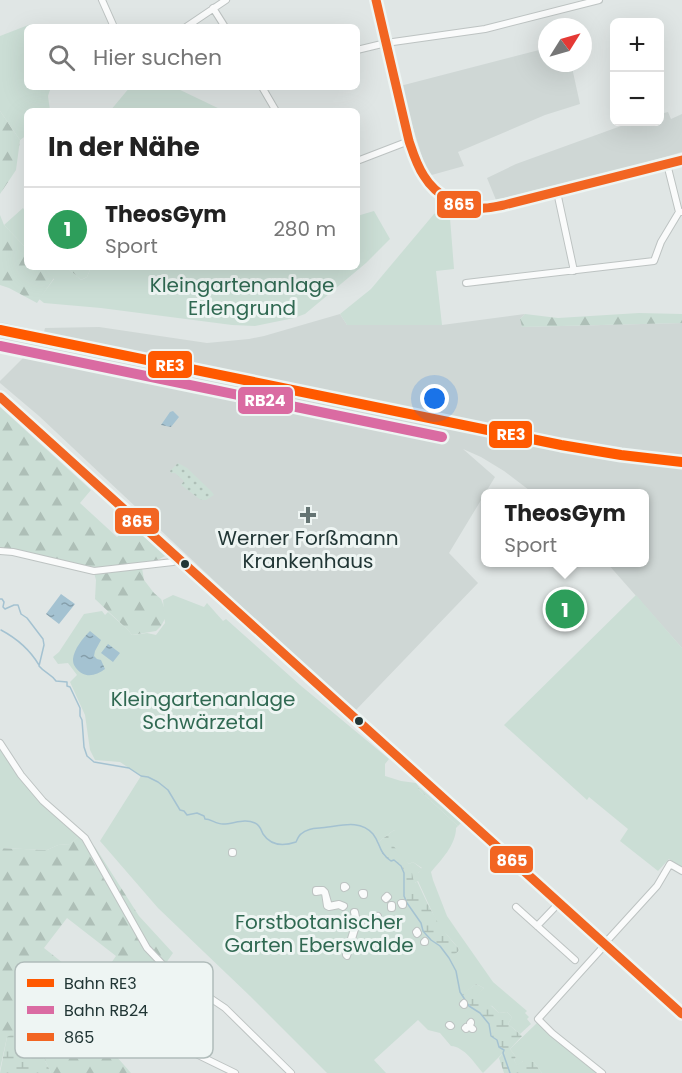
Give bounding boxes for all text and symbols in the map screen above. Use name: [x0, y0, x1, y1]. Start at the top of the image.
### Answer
north arrow: [538, 18, 592, 72]
map controls: [610, 18, 664, 126]
button: +: [610, 18, 664, 72]
search box: [24, 24, 360, 90]
icon: search: [45, 41, 78, 74]
text: Hier suchen: [93, 42, 222, 73]
button: −: [610, 72, 664, 126]
text: In der Nähe: [48, 129, 200, 165]
line badge: 865: [436, 190, 482, 219]
text: 865: [444, 193, 474, 216]
text: TheosGym: [105, 199, 227, 230]
text: 1: [64, 215, 71, 243]
text: 280 m: [273, 215, 336, 243]
text: Sport: [105, 232, 158, 260]
park label: Kleingartenanlage Erlengrund: [150, 271, 334, 322]
line badge: RE3: [147, 350, 193, 379]
text: RE3: [156, 354, 184, 377]
your location: [420, 384, 449, 413]
line badge: RB24: [237, 386, 294, 415]
text: RB24: [245, 389, 286, 412]
line badge: RE3: [488, 420, 533, 449]
text: RE3: [497, 423, 525, 446]
popup: [481, 489, 649, 567]
text: TheosGym: [504, 498, 626, 529]
marker: Werner Forßmann Krankenhaus: [299, 506, 317, 524]
line badge: 865: [114, 507, 160, 535]
text: 865: [122, 510, 152, 533]
place label: Werner Forßmann Krankenhaus: [217, 524, 399, 575]
text: Sport: [504, 531, 557, 559]
unlabelled marker: [179, 558, 191, 570]
pin: 1: [546, 586, 584, 632]
park label: Kleingartenanlage Schwärzetal: [111, 685, 295, 736]
unlabelled marker: [353, 715, 365, 727]
line badge: 865: [489, 845, 534, 874]
text: 865: [497, 849, 527, 872]
park label: Forstbotanischer Garten Eberswalde: [224, 908, 414, 959]
legend: [15, 962, 213, 1058]
text: Bahn RE3: [64, 972, 137, 995]
text: Bahn RB24: [64, 999, 148, 1022]
text: 865: [64, 1026, 94, 1049]

